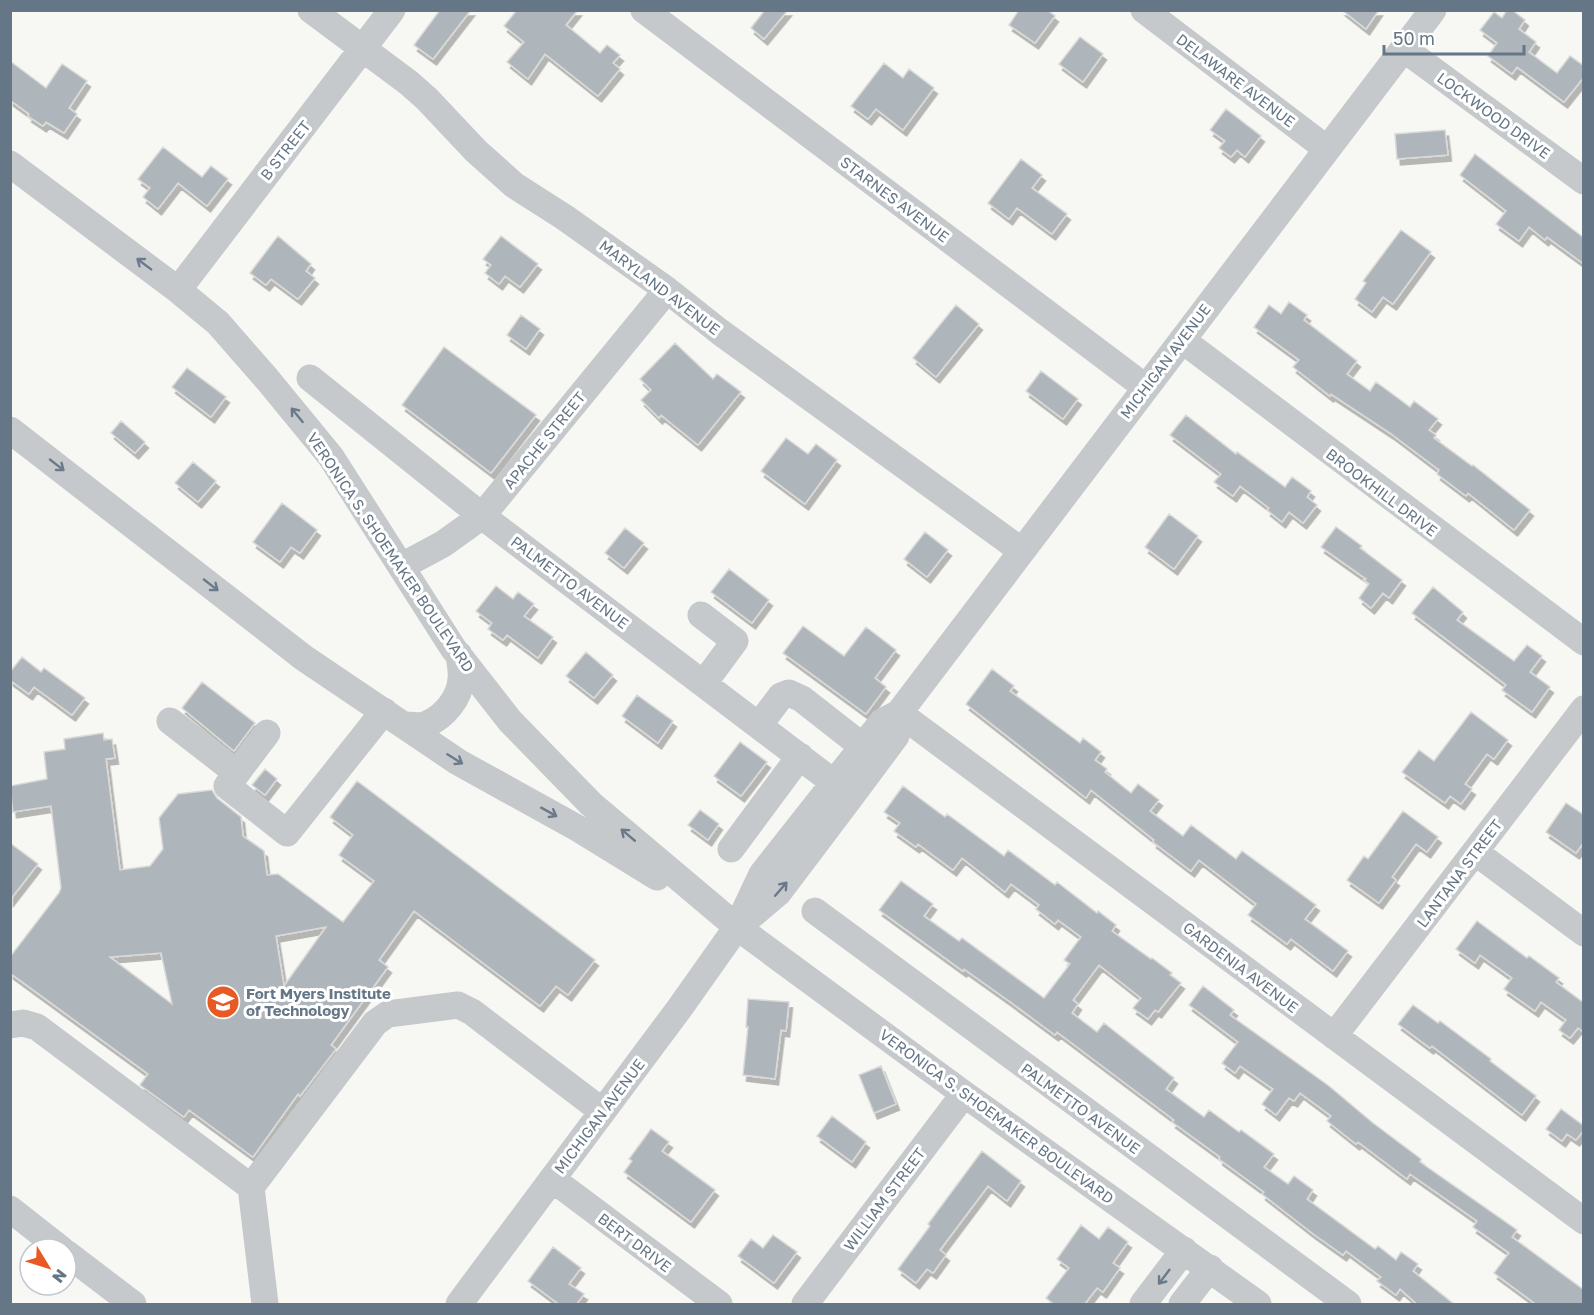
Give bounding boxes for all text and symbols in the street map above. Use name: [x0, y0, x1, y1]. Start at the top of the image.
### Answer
scale bar: [1384, 18, 1524, 56]
text: 50 m: [1393, 27, 1435, 49]
street label: DELAWARE AVENUE: [1173, 30, 1299, 130]
street label: LOCKWOOD DRIVE: [1434, 68, 1554, 162]
street label: B STREET: [256, 117, 314, 183]
street label: STARNES AVENUE: [837, 152, 953, 246]
street label: MARYLAND AVENUE: [596, 236, 724, 338]
one-way arrow: [136, 258, 152, 270]
street label: MICHIGAN AVENUE: [1116, 300, 1214, 422]
street label: APACHE STREET: [499, 388, 589, 492]
one-way arrow: [290, 407, 303, 423]
street label: VERONICA S. SHOEMAKER BOULEVARD: [304, 429, 478, 675]
street label: BROOKHILL DRIVE: [1323, 444, 1441, 540]
one-way arrow: [49, 459, 65, 472]
street label: PALMETTO AVENUE: [508, 532, 632, 632]
one-way arrow: [203, 579, 219, 592]
one-way arrow: [446, 754, 463, 766]
one-way arrow: [540, 807, 557, 819]
street label: LANTANA STREET: [1413, 815, 1505, 931]
one-way arrow: [621, 828, 636, 842]
one-way arrow: [774, 881, 788, 896]
street label: GARDENIA AVENUE: [1180, 918, 1302, 1016]
school or university icon: Fort Myers Institute of Technology: [205, 984, 241, 1020]
place label: Fort Myers Institute of Technology: [246, 984, 391, 1019]
street label: VERONICA S. SHOEMAKER BOULEVARD: [876, 1025, 1118, 1207]
street label: MICHIGAN AVENUE: [550, 1055, 648, 1177]
street label: PALMETTO AVENUE: [1018, 1059, 1144, 1157]
street label: WILLIAM STREET: [839, 1144, 929, 1254]
street label: BERT DRIVE: [595, 1209, 675, 1275]
north arrow: [18, 1237, 78, 1297]
text: N: [48, 1265, 71, 1287]
one-way arrow: [1157, 1269, 1170, 1285]

